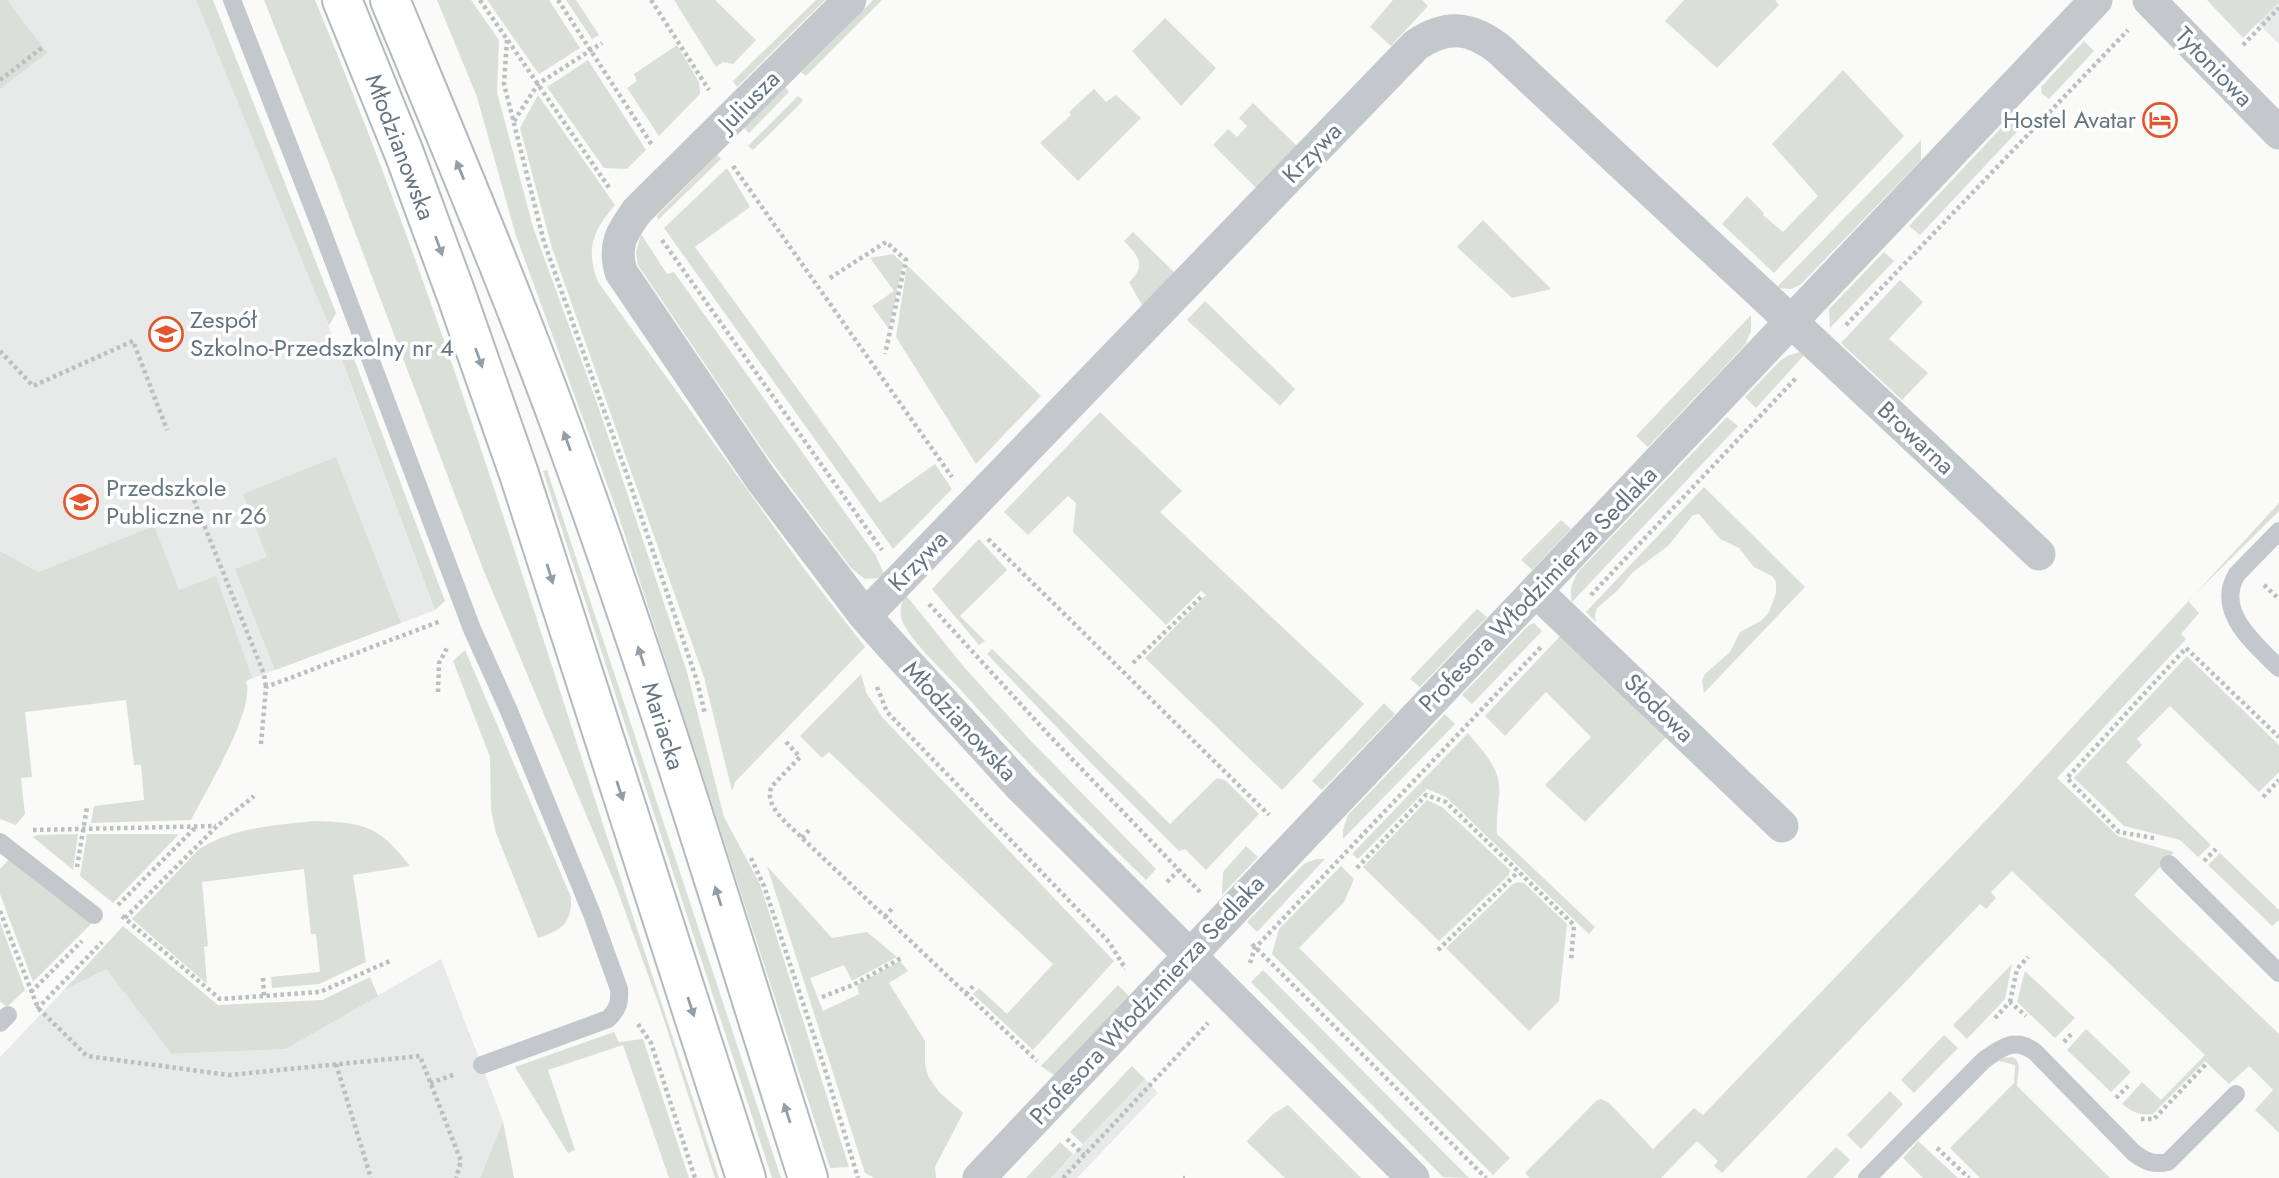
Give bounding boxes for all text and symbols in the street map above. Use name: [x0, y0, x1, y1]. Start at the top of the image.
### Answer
street label: Tytoniowa: [2167, 19, 2261, 115]
street label: Juliusza: [708, 62, 788, 142]
street label: Młodzianowska: [357, 69, 444, 225]
hotel icon: Hostel Avatar: [2141, 101, 2179, 139]
place label: Hostel Avatar: [2003, 102, 2137, 137]
street label: Krzywa: [1274, 114, 1350, 191]
one-way arrow: [455, 159, 466, 180]
one-way arrow: [433, 236, 444, 257]
place label: Zespół Szkolno-Przedszkolny nr 4: [190, 302, 454, 365]
school or university icon: Zespół Szkolno-Przedszkolny nr 4: [147, 315, 185, 353]
one-way arrow: [474, 348, 485, 369]
street label: Browarna: [1870, 393, 1963, 483]
one-way arrow: [561, 431, 572, 452]
street label: Profesora Włodzimierza Sedlaka: [1410, 458, 1665, 720]
place label: Przedszkole Publiczne nr 26: [106, 470, 267, 533]
school or university icon: Przedszkole Publiczne nr 26: [62, 483, 100, 521]
street label: Krzywa: [880, 522, 956, 599]
one-way arrow: [546, 564, 556, 585]
one-way arrow: [635, 646, 645, 667]
street label: Młodzianowska: [895, 652, 1026, 789]
street label: Słodowa: [1616, 665, 1702, 750]
street label: Mariacka: [633, 677, 694, 774]
one-way arrow: [615, 780, 626, 801]
street label: Profesora Włodzimierza Sedlaka: [1021, 867, 1272, 1132]
one-way arrow: [712, 886, 723, 907]
one-way arrow: [686, 996, 697, 1017]
one-way arrow: [781, 1102, 792, 1123]

